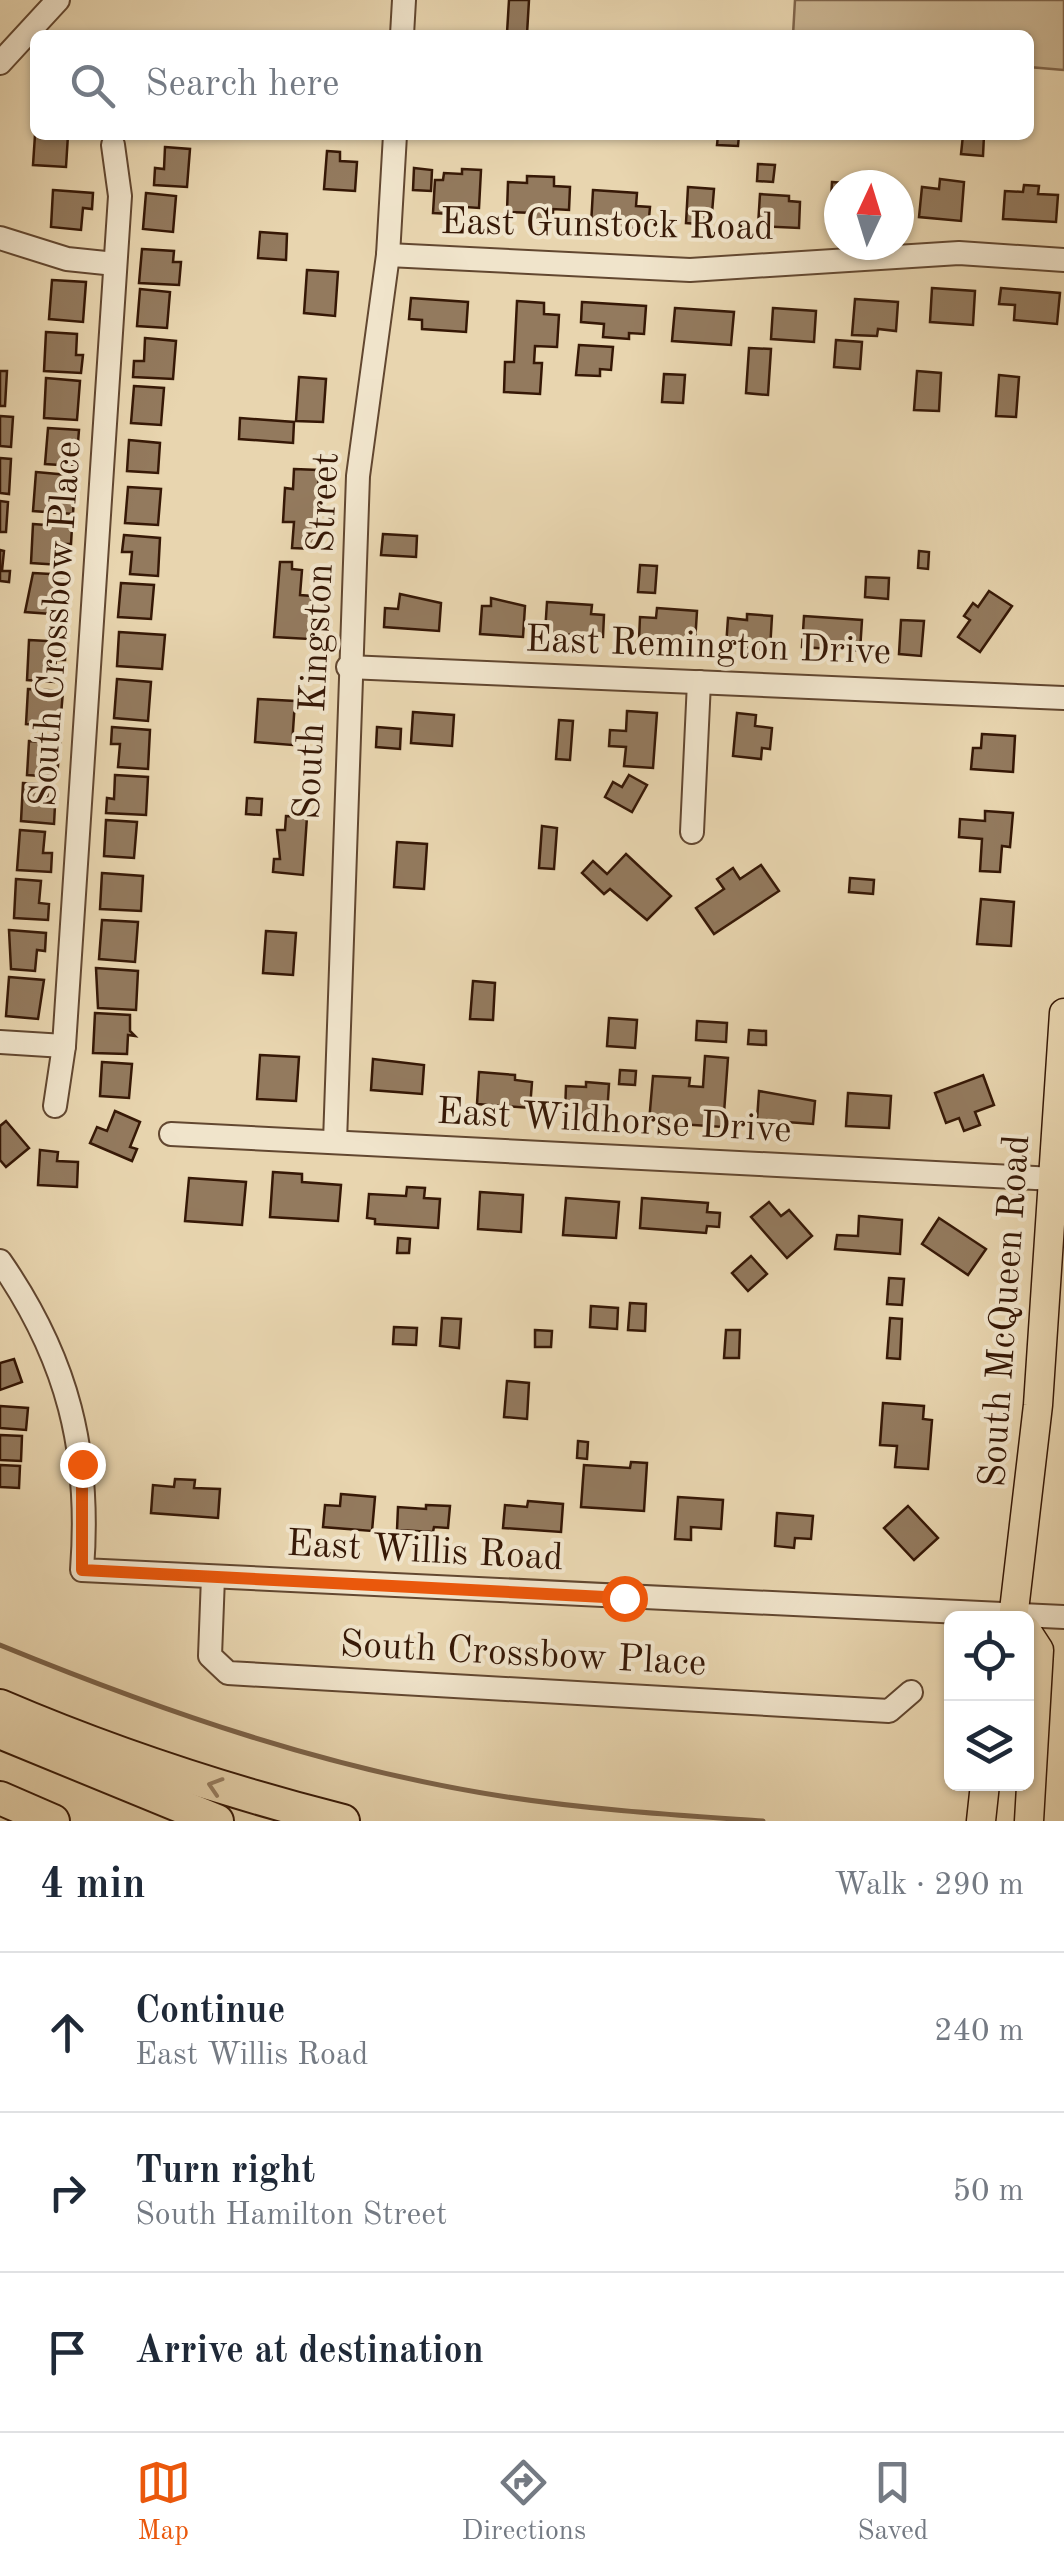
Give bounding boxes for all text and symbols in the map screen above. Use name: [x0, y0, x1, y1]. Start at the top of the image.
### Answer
search box: [30, 30, 1034, 140]
icon: search: [65, 58, 120, 113]
text: Search here: [145, 66, 340, 104]
north arrow: [824, 170, 914, 260]
street label: East Gunstock Road: [440, 204, 774, 248]
street label: South Crossbow Place: [25, 440, 89, 808]
street label: South Kingston Street: [289, 451, 347, 821]
street label: East Remington Drive: [524, 622, 892, 672]
street label: East Wildhorse Drive: [435, 1094, 793, 1150]
street label: South McQueen Road: [975, 1133, 1037, 1489]
route end: [60, 1442, 106, 1488]
street label: East Willis Road: [286, 1526, 564, 1578]
route start: [602, 1576, 648, 1622]
map controls: [944, 1611, 1034, 1791]
button: locate: [944, 1611, 1034, 1701]
street label: South Crossbow Place: [339, 1626, 707, 1684]
button: layers: [944, 1701, 1034, 1791]
one-way arrow: [207, 1777, 224, 1798]
text: 4 min: [40, 1865, 146, 1907]
text: Walk · 290 m: [834, 1870, 1024, 1902]
text: Continue: [135, 1993, 285, 2031]
icon: ahead: [40, 2005, 95, 2060]
text: 240 m: [934, 2016, 1024, 2048]
text: East Willis Road: [135, 2040, 368, 2072]
text: Turn right: [135, 2153, 315, 2191]
icon: right: [40, 2165, 95, 2220]
text: 50 m: [953, 2176, 1024, 2208]
text: South Hamilton Street: [135, 2200, 447, 2232]
icon: arrive: [40, 2325, 95, 2380]
text: Arrive at destination: [135, 2333, 484, 2371]
tab: Map: [136, 2455, 191, 2550]
tab: Directions: [462, 2455, 586, 2550]
tab: Saved: [857, 2455, 928, 2550]

